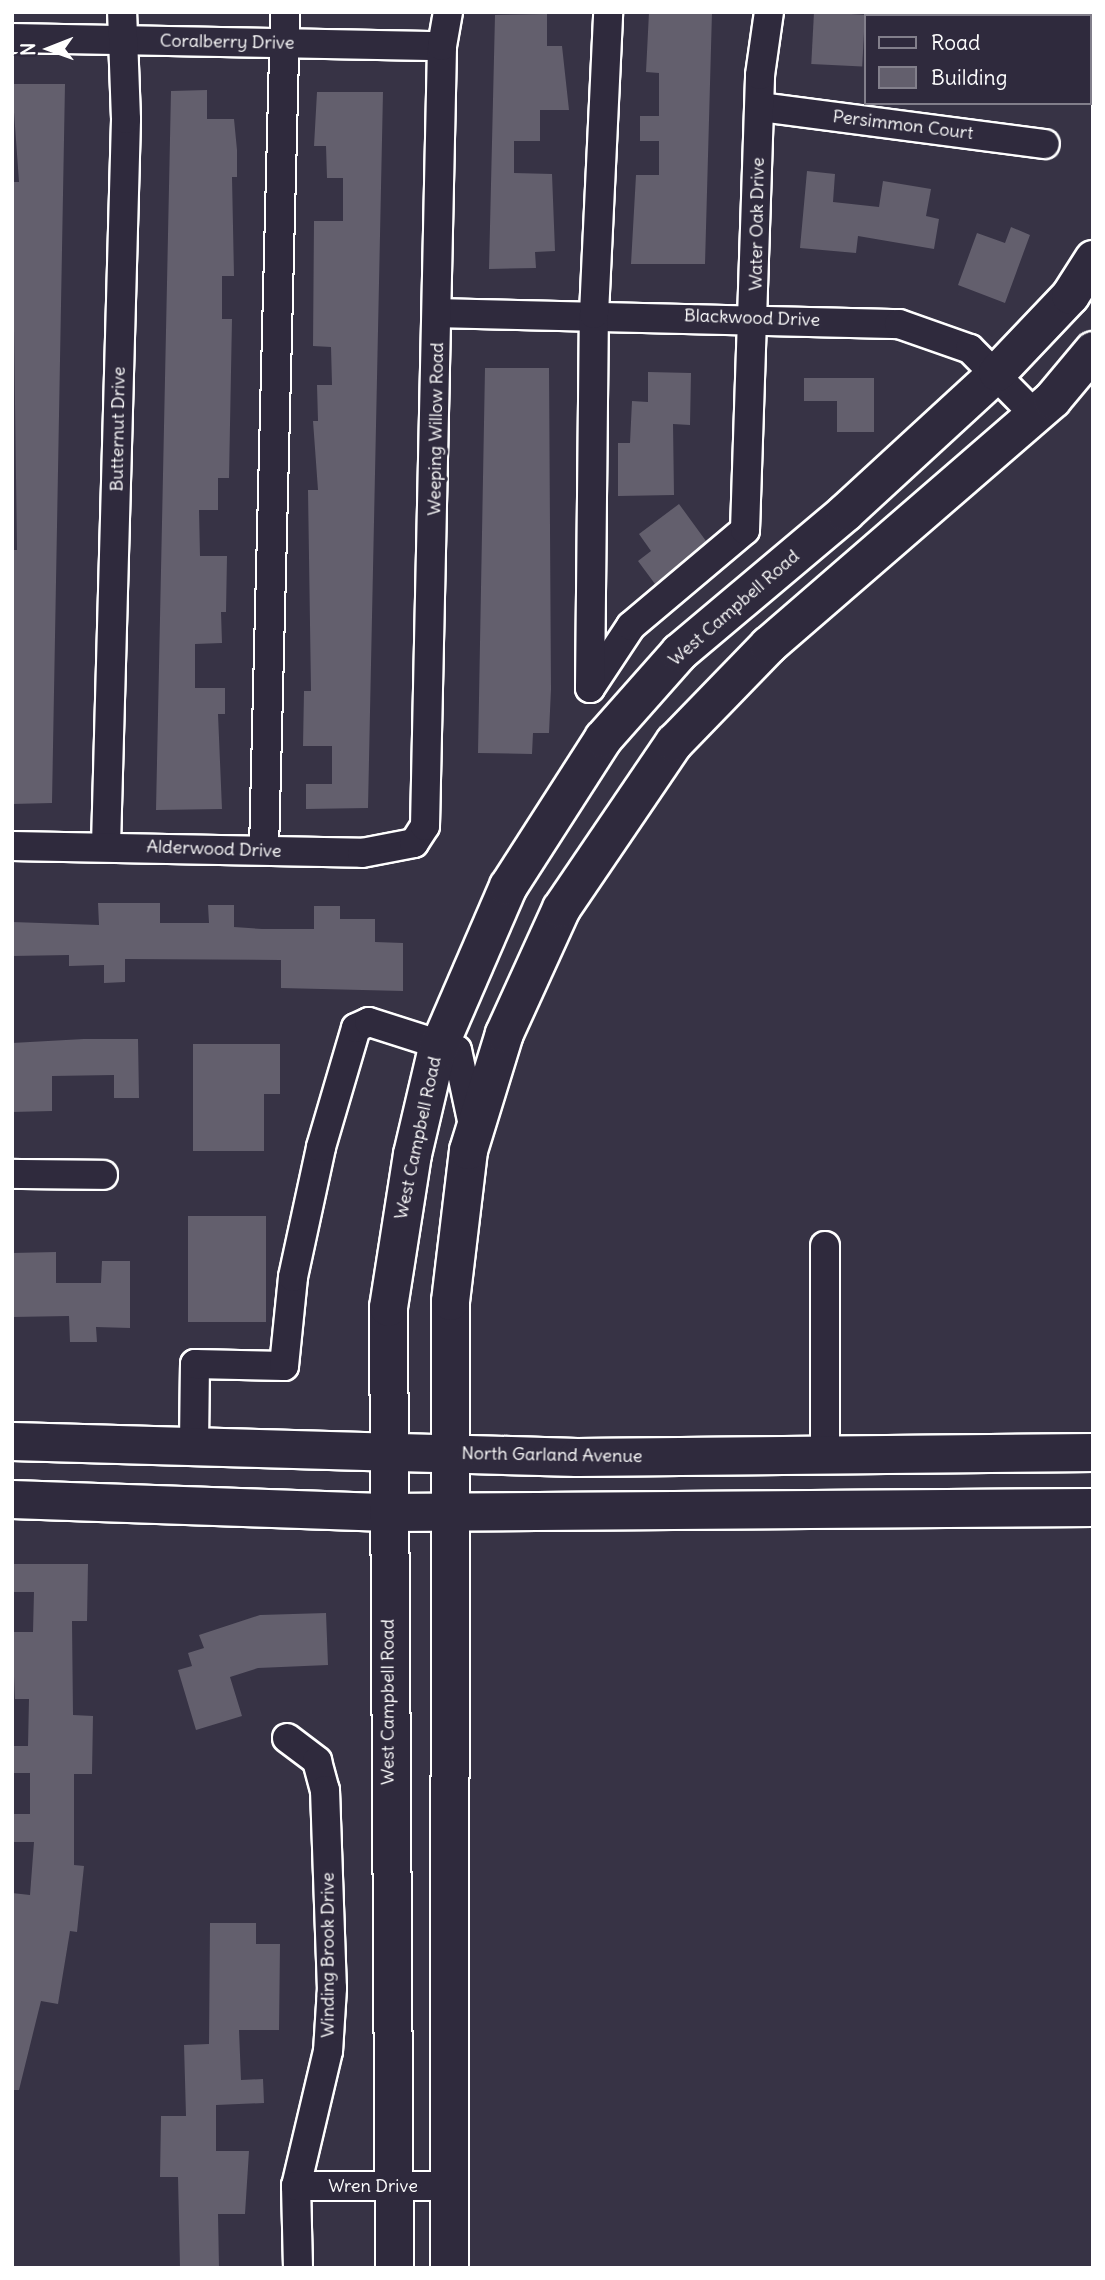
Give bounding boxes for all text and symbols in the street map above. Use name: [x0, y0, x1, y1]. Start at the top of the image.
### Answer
north arrow: [14, 14, 84, 84]
legend: [864, 14, 1091, 105]
text: Road: [931, 29, 980, 56]
street label: Coralberry Drive: [160, 30, 294, 54]
text: N: [16, 43, 40, 56]
text: Building: [931, 64, 1007, 91]
street label: Persimmon Court: [831, 106, 975, 144]
street label: Water Oak Drive: [745, 157, 769, 291]
street label: Blackwood Drive: [684, 305, 820, 331]
street label: Weeping Willow Road: [424, 342, 448, 516]
street label: Butternut Drive: [106, 366, 130, 492]
street label: West Campbell Road: [664, 545, 804, 671]
street label: Alderwood Drive: [146, 836, 282, 862]
street label: West Campbell Road: [390, 1054, 446, 1222]
street label: North Garland Avenue: [461, 1443, 643, 1467]
street label: West Campbell Road: [377, 1619, 399, 1785]
street label: Winding Brook Drive: [317, 1872, 339, 2038]
street label: Wren Drive: [328, 2175, 418, 2197]

